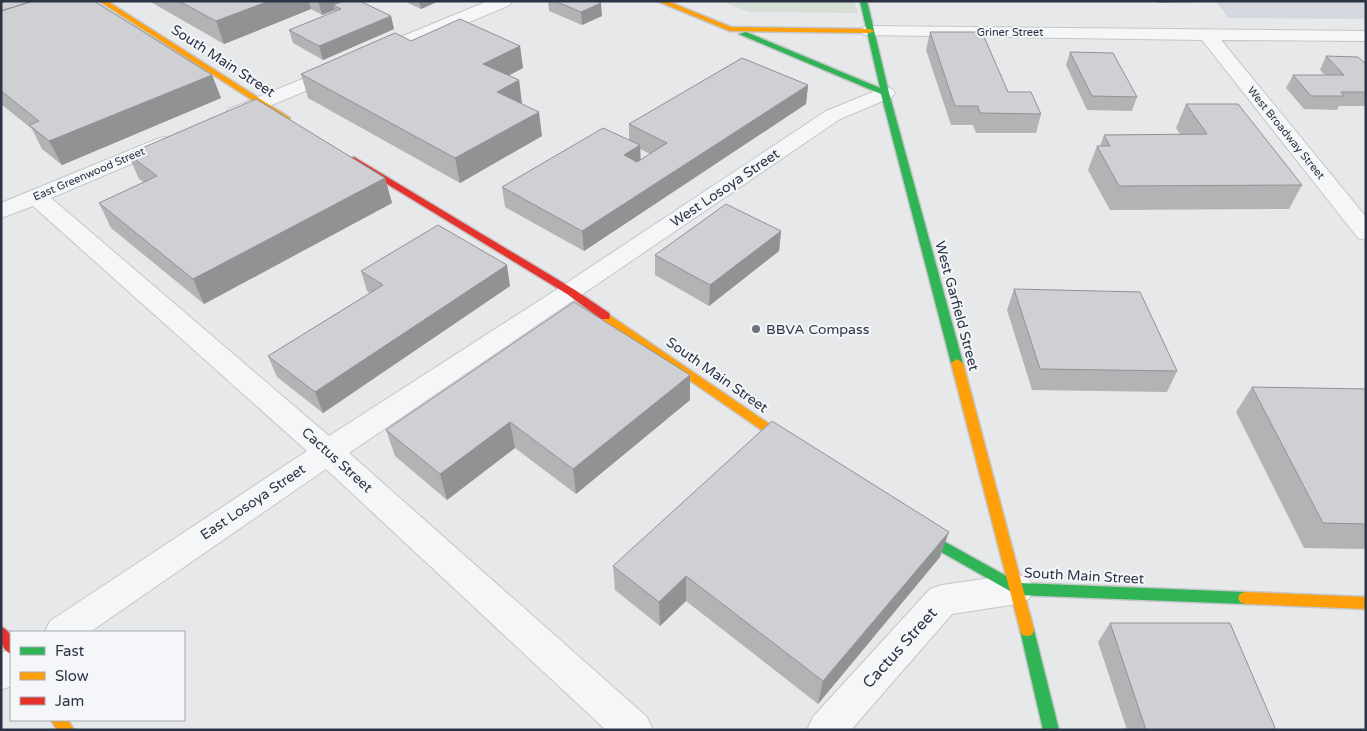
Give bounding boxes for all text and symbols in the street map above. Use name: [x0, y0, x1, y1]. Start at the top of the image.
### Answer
street label: South Main Street: [168, 21, 279, 101]
street label: Griner Street: [977, 26, 1043, 39]
street label: West Broadway Street: [1245, 84, 1327, 182]
street label: East Greenwood Street: [31, 145, 147, 203]
street label: West Losoya Street: [667, 145, 783, 231]
street label: West Garfield Street: [931, 239, 983, 373]
place label: BBVA Compass: [766, 321, 870, 338]
marker: BBVA Compass: [750, 323, 762, 335]
street label: South Main Street: [663, 334, 772, 417]
street label: Cactus Street: [298, 424, 376, 497]
street label: East Losoya Street: [197, 460, 309, 543]
street label: South Main Street: [1024, 564, 1145, 588]
street label: Cactus Street: [858, 603, 942, 693]
legend: [10, 631, 185, 721]
text: Fast: [55, 642, 85, 660]
text: Slow: [55, 667, 89, 685]
text: Jam: [55, 692, 84, 710]

